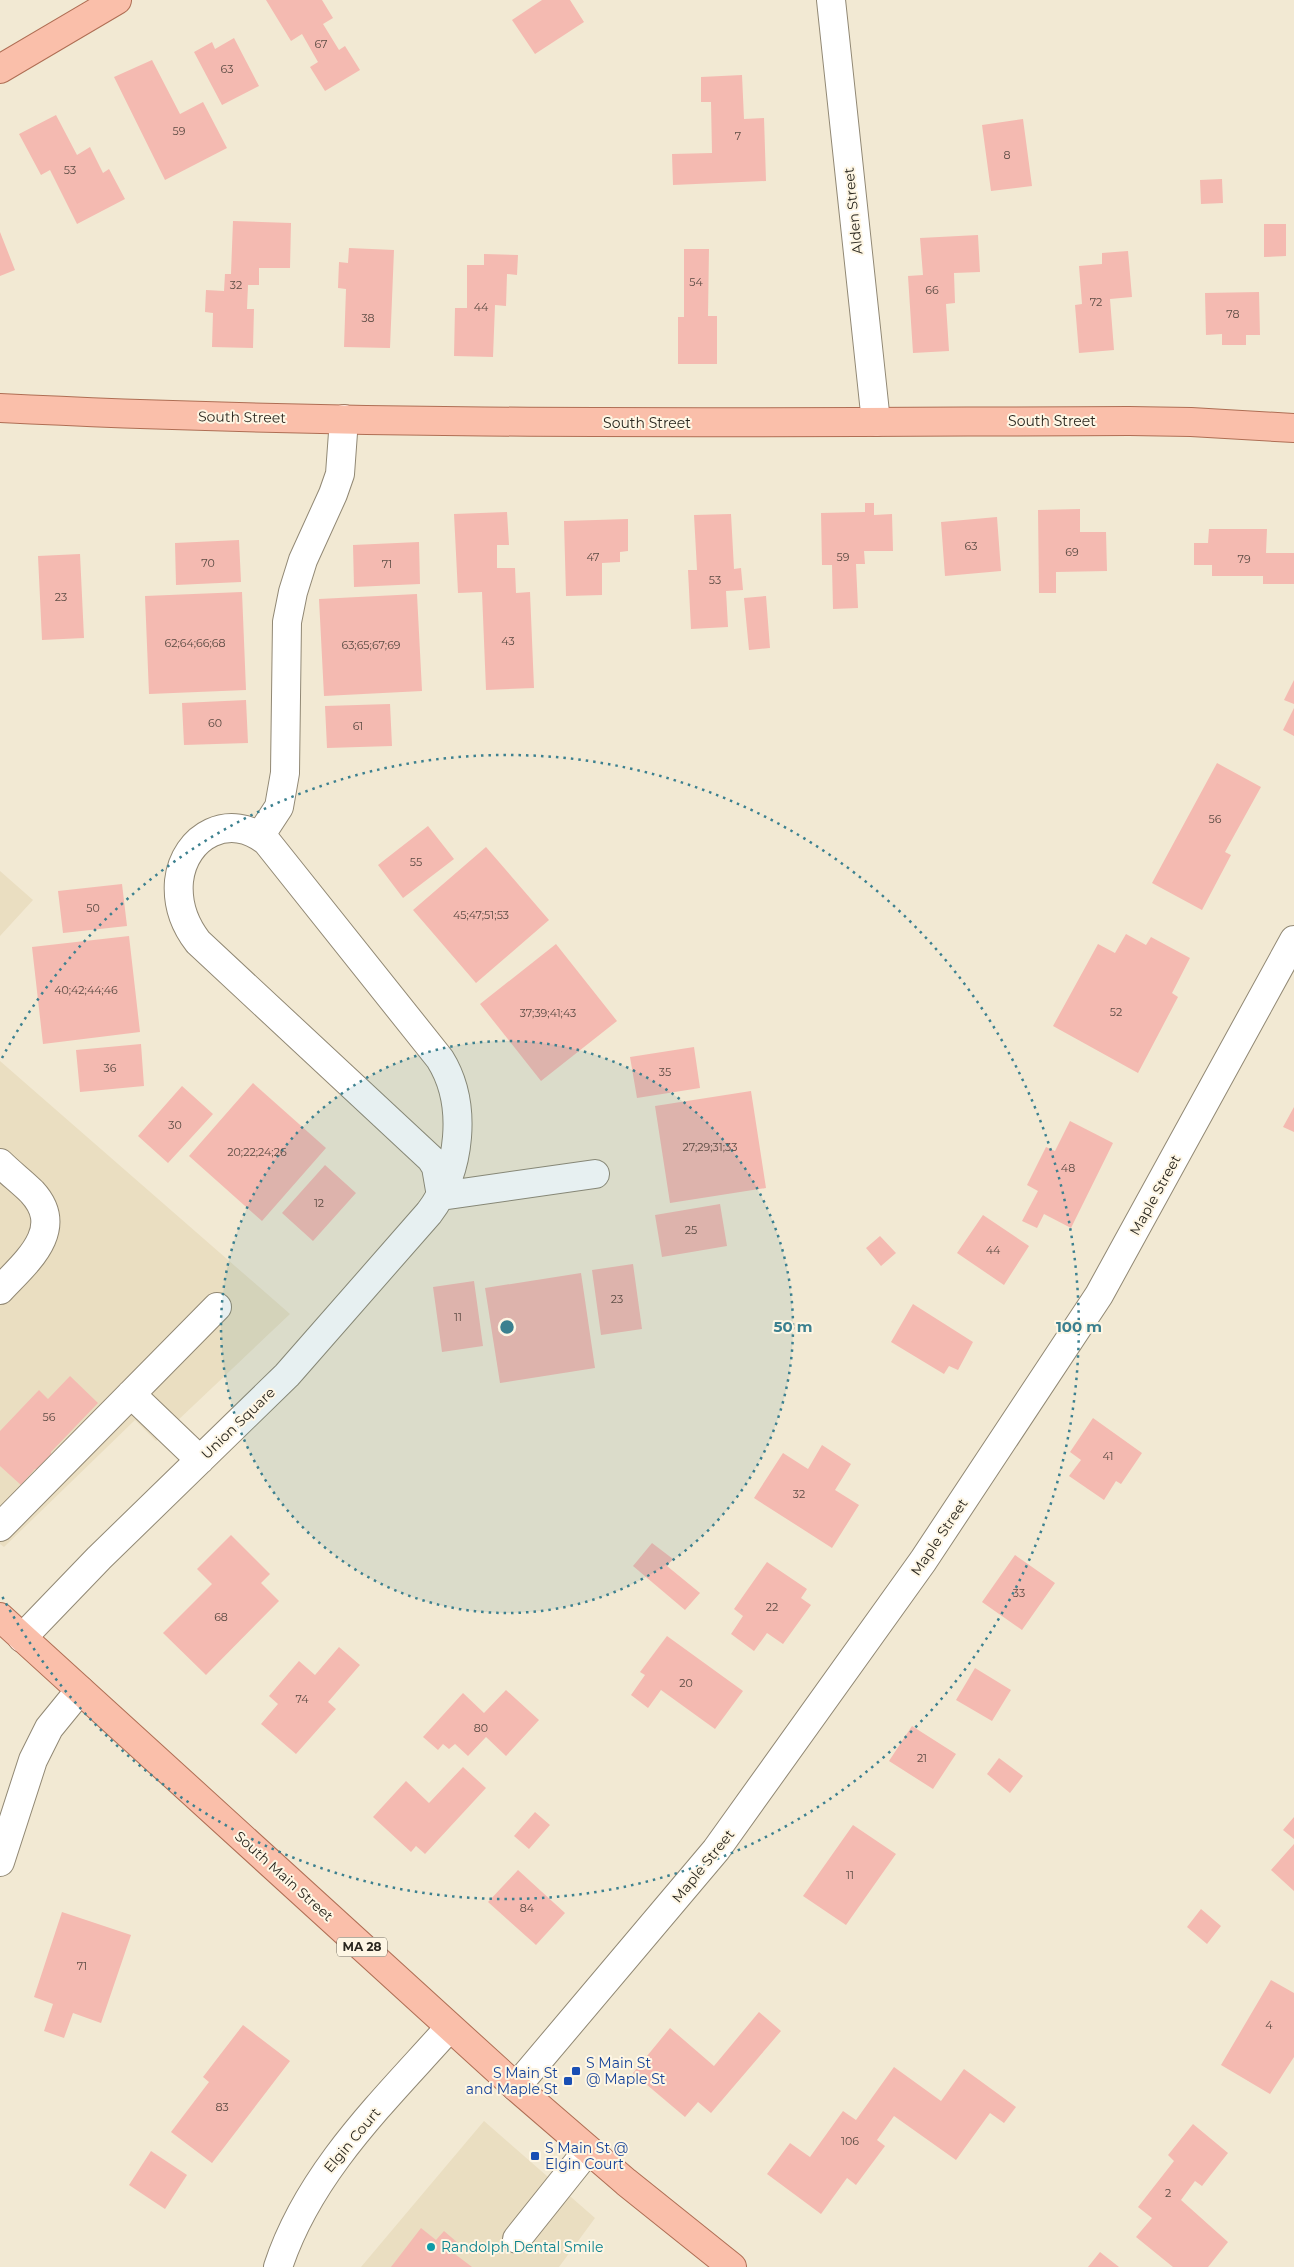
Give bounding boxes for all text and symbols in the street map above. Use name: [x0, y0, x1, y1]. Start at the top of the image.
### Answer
house number: 67: [314, 37, 328, 51]
house number: 63: [221, 62, 233, 76]
house number: 59: [173, 124, 186, 138]
house number: 7: [735, 129, 741, 143]
house number: 8: [1003, 148, 1011, 162]
house number: 53: [64, 163, 76, 177]
street label: Alden Street: [839, 166, 867, 255]
house number: 54: [689, 275, 703, 289]
house number: 32: [230, 278, 242, 292]
house number: 66: [925, 283, 939, 297]
house number: 72: [1090, 295, 1102, 309]
house number: 44: [474, 300, 489, 314]
house number: 78: [1226, 307, 1240, 321]
house number: 38: [361, 311, 375, 325]
street label: South Street: [198, 407, 286, 427]
street label: South Street: [1008, 412, 1096, 430]
street label: South Street: [603, 414, 691, 432]
house number: 63: [965, 539, 977, 553]
house number: 69: [1065, 545, 1079, 559]
house number: 47: [586, 550, 600, 564]
house number: 59: [837, 550, 850, 564]
house number: 79: [1237, 552, 1251, 566]
house number: 70: [201, 556, 215, 570]
house number: 71: [382, 557, 392, 571]
house number: 53: [709, 573, 721, 587]
house number: 23: [55, 590, 67, 604]
house number: 43: [501, 634, 515, 648]
house number: 62;64;66;68: [164, 636, 226, 650]
house number: 63;65;67;69: [341, 638, 401, 652]
house number: 60: [208, 716, 222, 730]
house number: 61: [353, 719, 363, 733]
house number: 56: [1209, 812, 1222, 826]
house number: 55: [410, 855, 422, 869]
house number: 50: [86, 901, 100, 915]
house number: 45;47;51;53: [453, 908, 509, 922]
house number: 40;42;44;46: [54, 983, 118, 997]
house number: 52: [1110, 1005, 1122, 1019]
house number: 37;39;41;43: [520, 1006, 576, 1020]
house number: 36: [104, 1061, 117, 1075]
house number: 35: [659, 1065, 671, 1079]
house number: 30: [168, 1118, 182, 1132]
house number: 27;29;31;33: [683, 1140, 737, 1154]
house number: 20;22;24;26: [227, 1145, 287, 1159]
street label: Maple Street: [1125, 1151, 1185, 1238]
house number: 48: [1061, 1161, 1075, 1175]
house number: 12: [314, 1196, 324, 1210]
house number: 25: [685, 1223, 697, 1237]
house number: 44: [986, 1243, 1001, 1257]
house number: 23: [611, 1292, 623, 1306]
house number: 11: [454, 1310, 462, 1324]
text: 50 m: [773, 1317, 813, 1336]
text: 100 m: [1056, 1317, 1102, 1336]
centre of rings: [498, 1318, 516, 1336]
street label: Union Square: [197, 1383, 279, 1463]
house number: 56: [43, 1410, 56, 1424]
house number: 41: [1103, 1449, 1113, 1463]
house number: 32: [793, 1487, 805, 1501]
street label: Maple Street: [907, 1495, 972, 1579]
house number: 33: [1013, 1586, 1025, 1600]
house number: 22: [766, 1600, 778, 1614]
house number: 68: [214, 1610, 228, 1624]
house number: 20: [679, 1676, 693, 1690]
house number: 74: [295, 1692, 309, 1706]
house number: 80: [474, 1721, 488, 1735]
house number: 21: [917, 1751, 927, 1765]
street label: Maple Street: [668, 1825, 738, 1906]
street label: South Main Street: [231, 1827, 337, 1925]
house number: 11: [846, 1868, 854, 1882]
house number: 84: [520, 1901, 535, 1915]
road number: MA 28: [337, 1938, 387, 1956]
house number: 71: [77, 1959, 87, 1973]
house number: 4: [1265, 2018, 1273, 2032]
place label: S Main St @ Maple St: [586, 2054, 666, 2088]
place label: S Main St and Maple St: [466, 2064, 558, 2098]
marker: S Main St @ Maple St: [570, 2065, 582, 2077]
marker: S Main St and Maple St: [562, 2075, 574, 2087]
house number: 83: [215, 2100, 229, 2114]
street label: Elgin Court: [320, 2104, 384, 2176]
house number: 106: [841, 2134, 859, 2148]
place label: S Main St @ Elgin Court: [545, 2139, 628, 2173]
marker: S Main St @ Elgin Court: [529, 2150, 541, 2162]
house number: 2: [1165, 2186, 1171, 2200]
place label: Randolph Dental Smile: [441, 2238, 603, 2256]
marker: Randolph Dental Smile: [425, 2241, 437, 2253]

